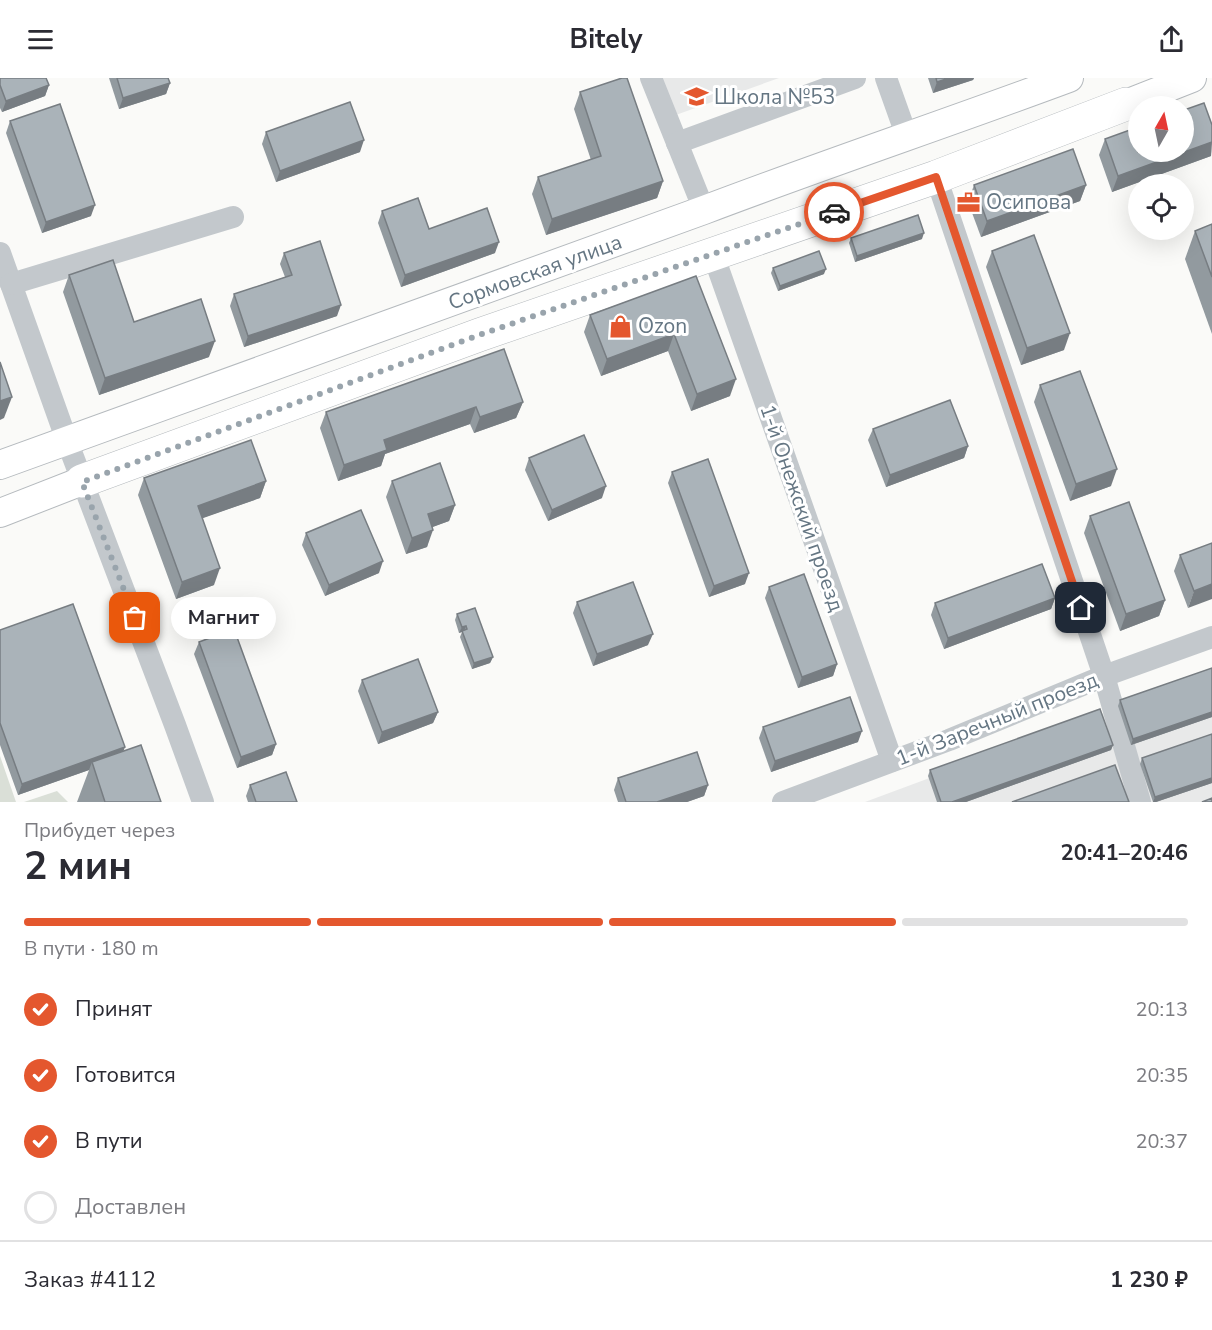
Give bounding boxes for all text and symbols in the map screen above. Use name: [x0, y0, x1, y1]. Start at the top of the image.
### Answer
text: Bitely: [570, 21, 642, 58]
icon: menu: [24, 23, 57, 56]
icon: share: [1155, 23, 1188, 56]
place label: Школа №53: [714, 83, 835, 111]
school or university icon: Школа №53: [683, 84, 709, 110]
north arrow: [1128, 96, 1194, 162]
map controls: [1128, 96, 1194, 240]
button: locate: [1128, 174, 1194, 240]
courier: [804, 182, 864, 242]
place label: Осипова: [986, 188, 1071, 216]
office icon: Осипова: [955, 189, 981, 215]
icon: car: [818, 196, 851, 229]
street label: Сормовская улица: [444, 228, 626, 316]
place label: Ozon: [638, 312, 687, 340]
shop icon: Ozon: [607, 313, 633, 339]
street label: 1-й Онежский проезд: [753, 401, 851, 615]
pin: [1055, 582, 1106, 633]
icon: home: [1064, 591, 1097, 624]
pin: [109, 592, 160, 643]
callout: Магнит: [171, 597, 276, 639]
icon: bag: [118, 601, 151, 634]
text: Магнит: [188, 604, 259, 631]
street label: 1-й Заречный проезд: [892, 666, 1102, 772]
text: Прибудет через: [24, 817, 175, 844]
text: 20:41–20:46: [1060, 838, 1188, 868]
text: 2 мин: [24, 840, 132, 893]
text: В пути · 180 m: [24, 935, 159, 962]
icon: check: [24, 993, 57, 1026]
text: Принят: [75, 994, 152, 1024]
text: 20:13: [1135, 996, 1188, 1023]
icon: check: [24, 1059, 57, 1092]
text: Готовится: [75, 1060, 176, 1090]
text: 20:35: [1135, 1062, 1188, 1089]
icon: check: [24, 1125, 57, 1158]
text: В пути: [75, 1126, 143, 1156]
text: 20:37: [1135, 1128, 1188, 1155]
text: Доставлен: [75, 1192, 186, 1222]
text: Заказ #4112: [24, 1265, 156, 1295]
text: 1 230 ₽: [1110, 1265, 1188, 1295]

